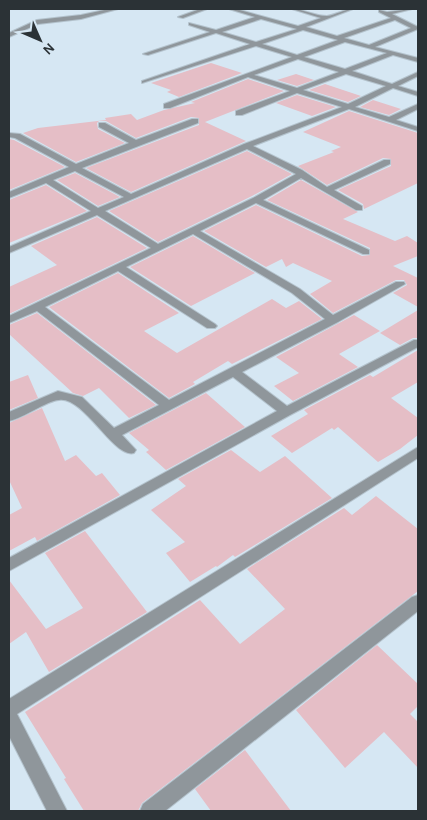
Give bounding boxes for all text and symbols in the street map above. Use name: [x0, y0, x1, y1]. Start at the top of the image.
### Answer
north arrow: [15, 15, 65, 65]
text: N: [40, 40, 57, 57]

